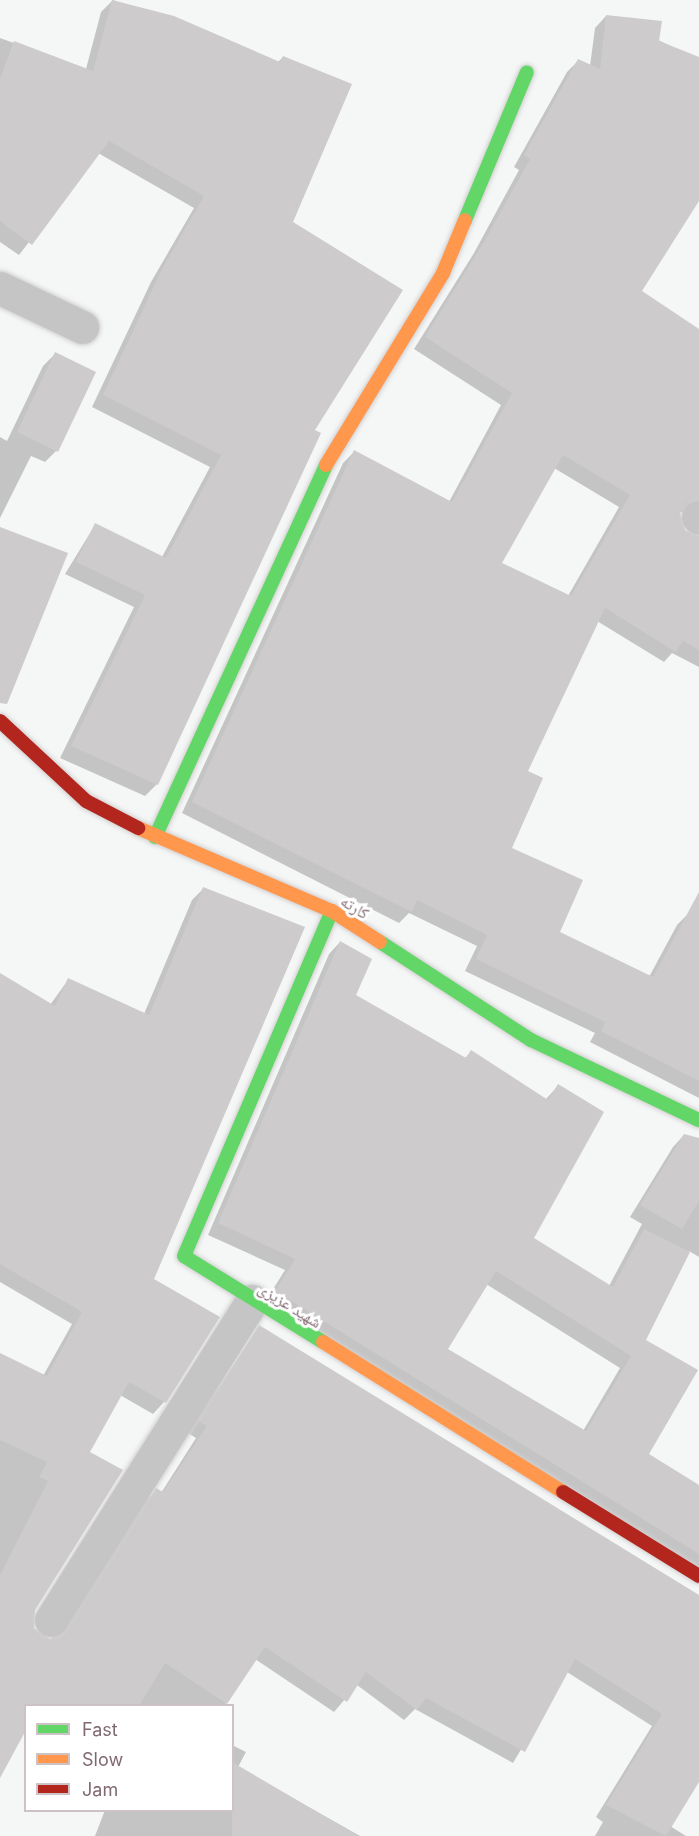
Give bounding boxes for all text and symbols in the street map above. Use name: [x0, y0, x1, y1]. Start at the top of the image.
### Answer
street label: کارته: [337, 891, 373, 923]
street label: شهید عزیزی: [255, 1278, 325, 1332]
legend: [24, 1704, 234, 1812]
text: Fast: [82, 1719, 118, 1740]
text: Slow: [82, 1749, 123, 1770]
text: Jam: [82, 1779, 118, 1800]

